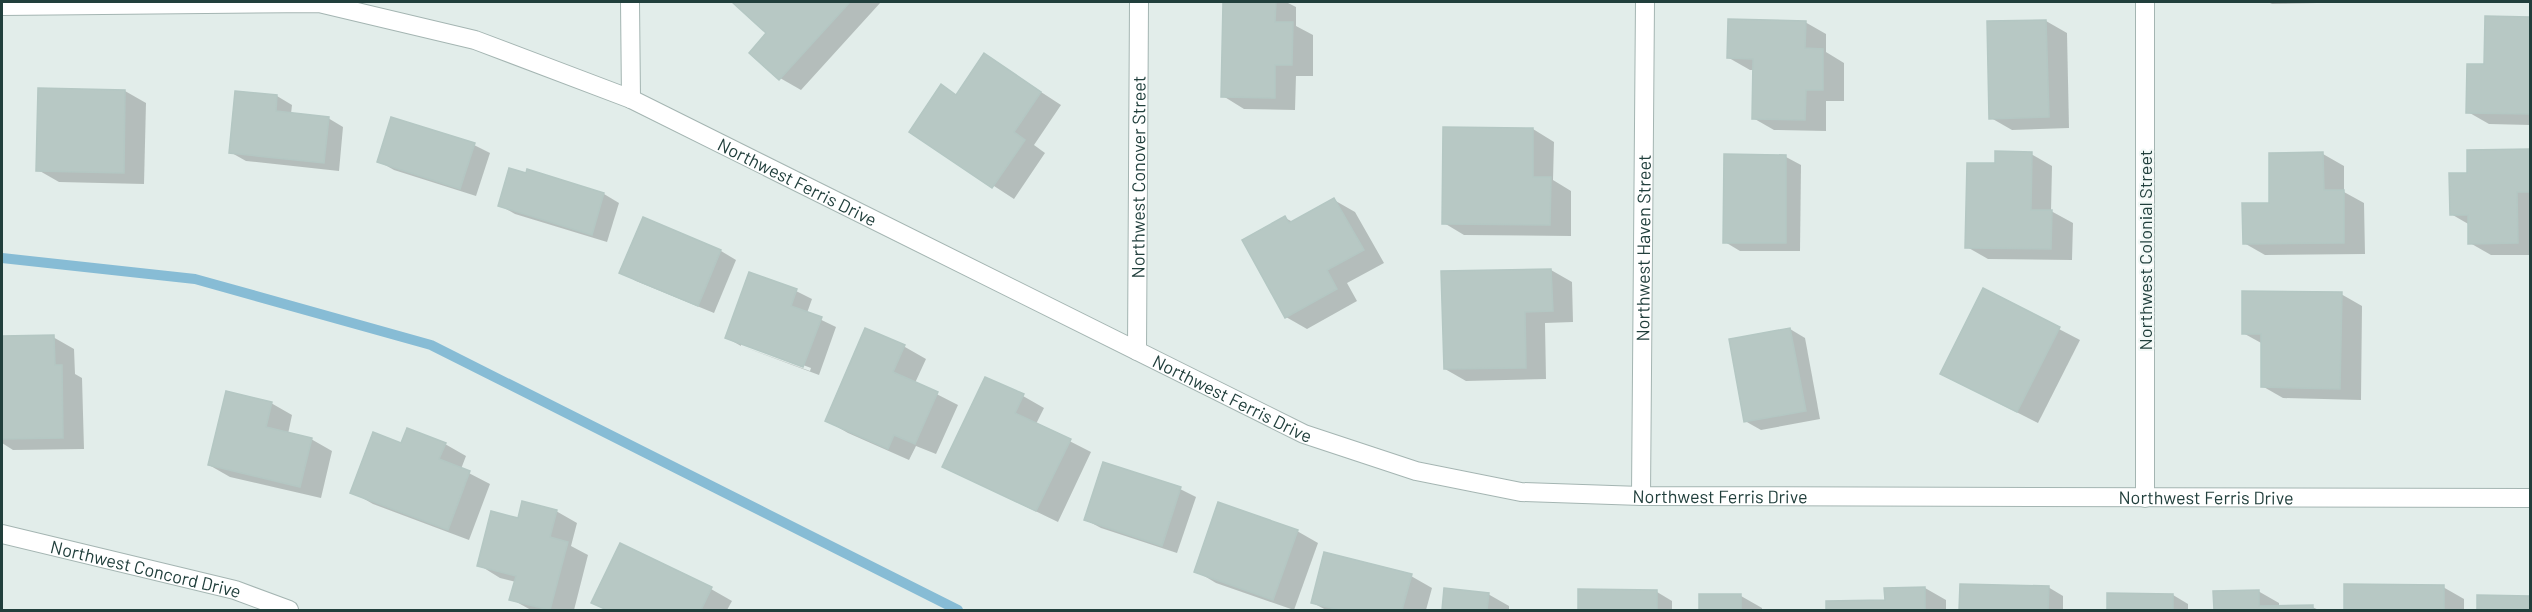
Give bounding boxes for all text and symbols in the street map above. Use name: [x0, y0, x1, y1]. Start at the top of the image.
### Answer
street label: Northwest Conover Street: [1126, 76, 1150, 278]
street label: Northwest Ferris Drive: [714, 133, 881, 231]
street label: Northwest Colonial Street: [2134, 150, 2156, 350]
street label: Northwest Haven Street: [1631, 154, 1655, 342]
street label: Northwest Ferris Drive: [1149, 350, 1315, 447]
street label: Northwest Ferris Drive: [1632, 485, 1808, 507]
street label: Northwest Ferris Drive: [2118, 486, 2294, 508]
street label: Northwest Concord Drive: [48, 535, 244, 602]

